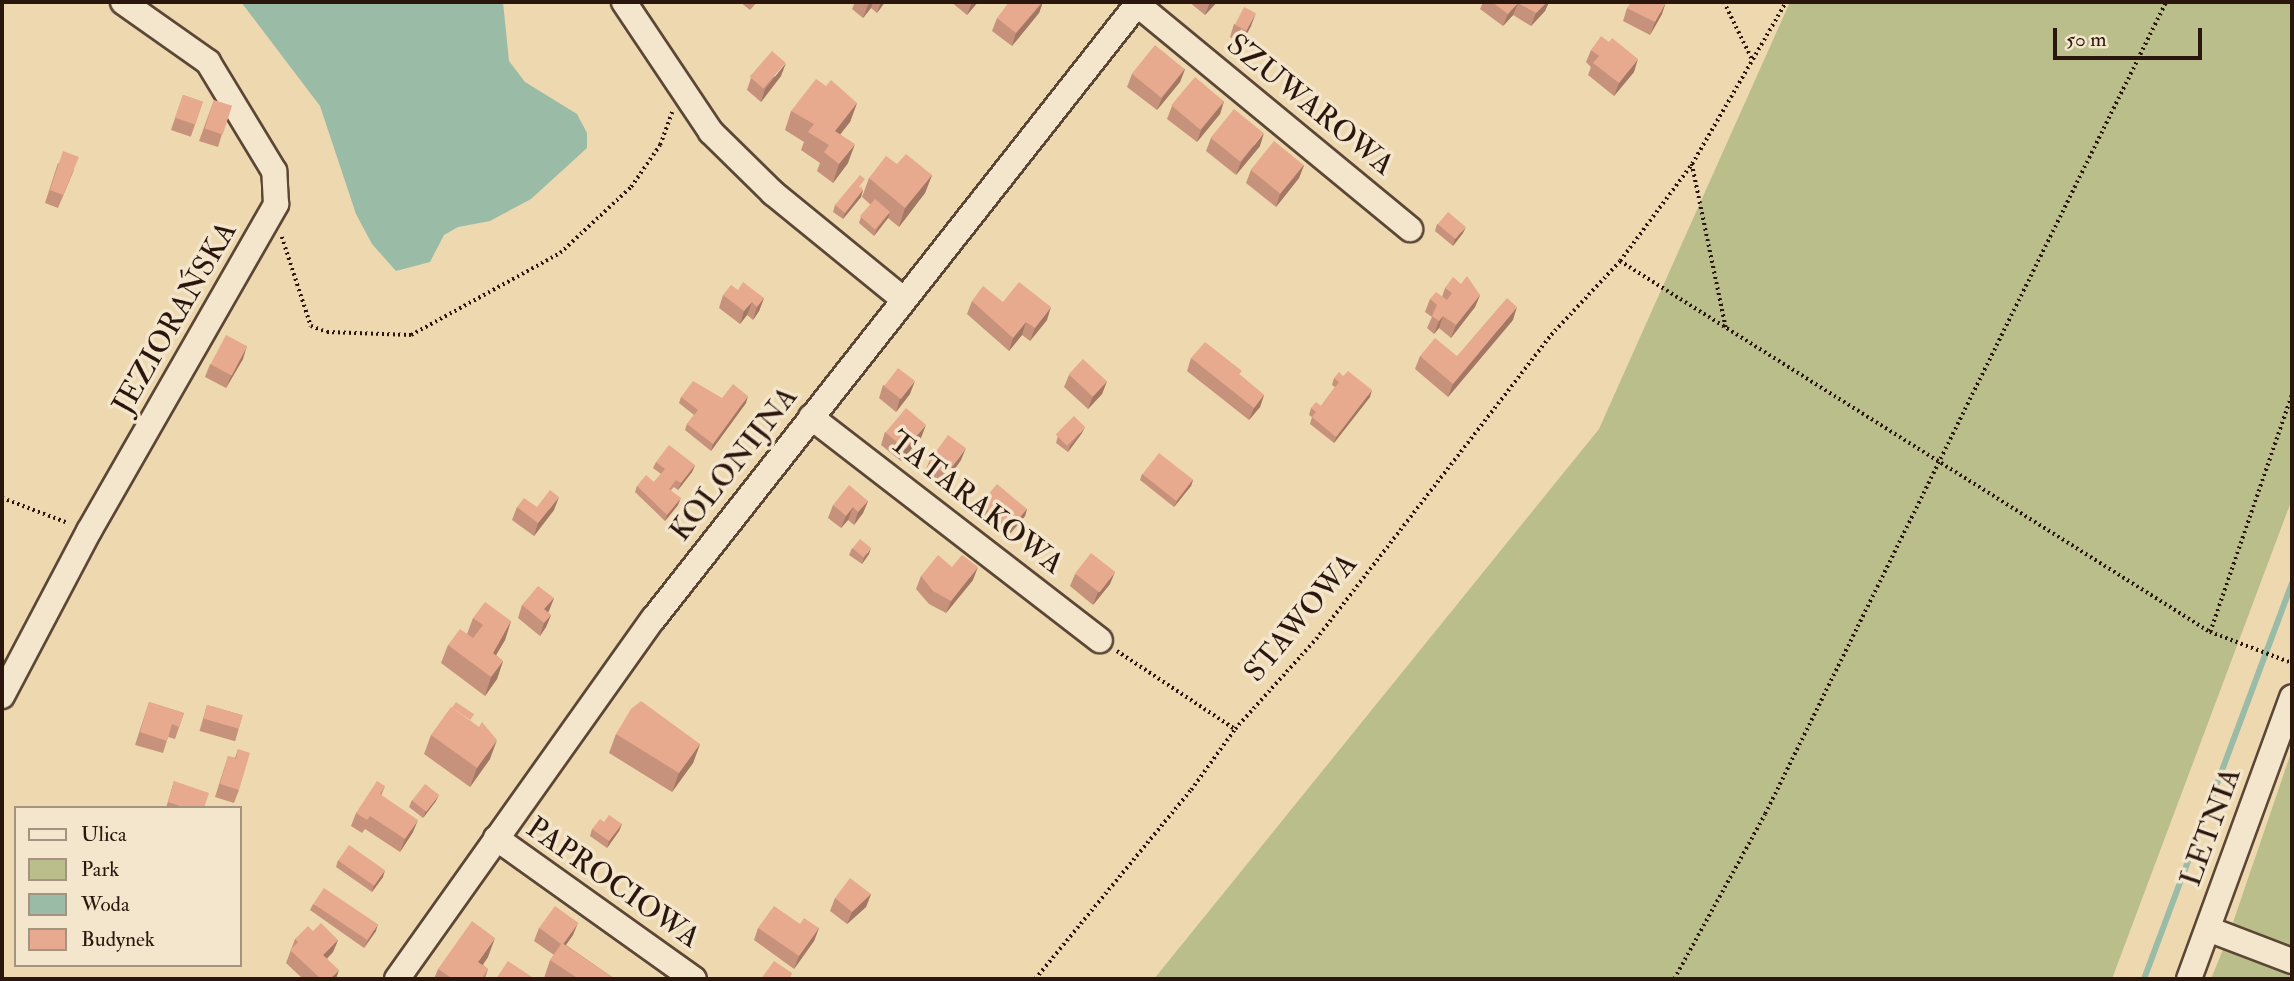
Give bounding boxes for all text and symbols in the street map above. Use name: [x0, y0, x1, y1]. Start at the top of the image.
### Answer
scale bar: [2056, 14, 2205, 58]
text: 50 m: [2066, 26, 2107, 53]
street label: SZUWAROWA: [1219, 27, 1401, 183]
street label: JEZIORAŃSKA: [105, 215, 245, 421]
street label: KOLONIJNA: [662, 379, 806, 549]
street label: TATARAKOWA: [881, 424, 1071, 582]
street label: STAWOWA: [1237, 546, 1365, 690]
street label: LETNIA: [2173, 763, 2249, 891]
legend: [14, 806, 242, 967]
street label: PAPROCIOWA: [519, 810, 707, 956]
text: Ulica: [81, 821, 127, 848]
text: Park: [81, 856, 119, 883]
text: Woda: [81, 891, 130, 918]
text: Budynek: [81, 926, 155, 953]

